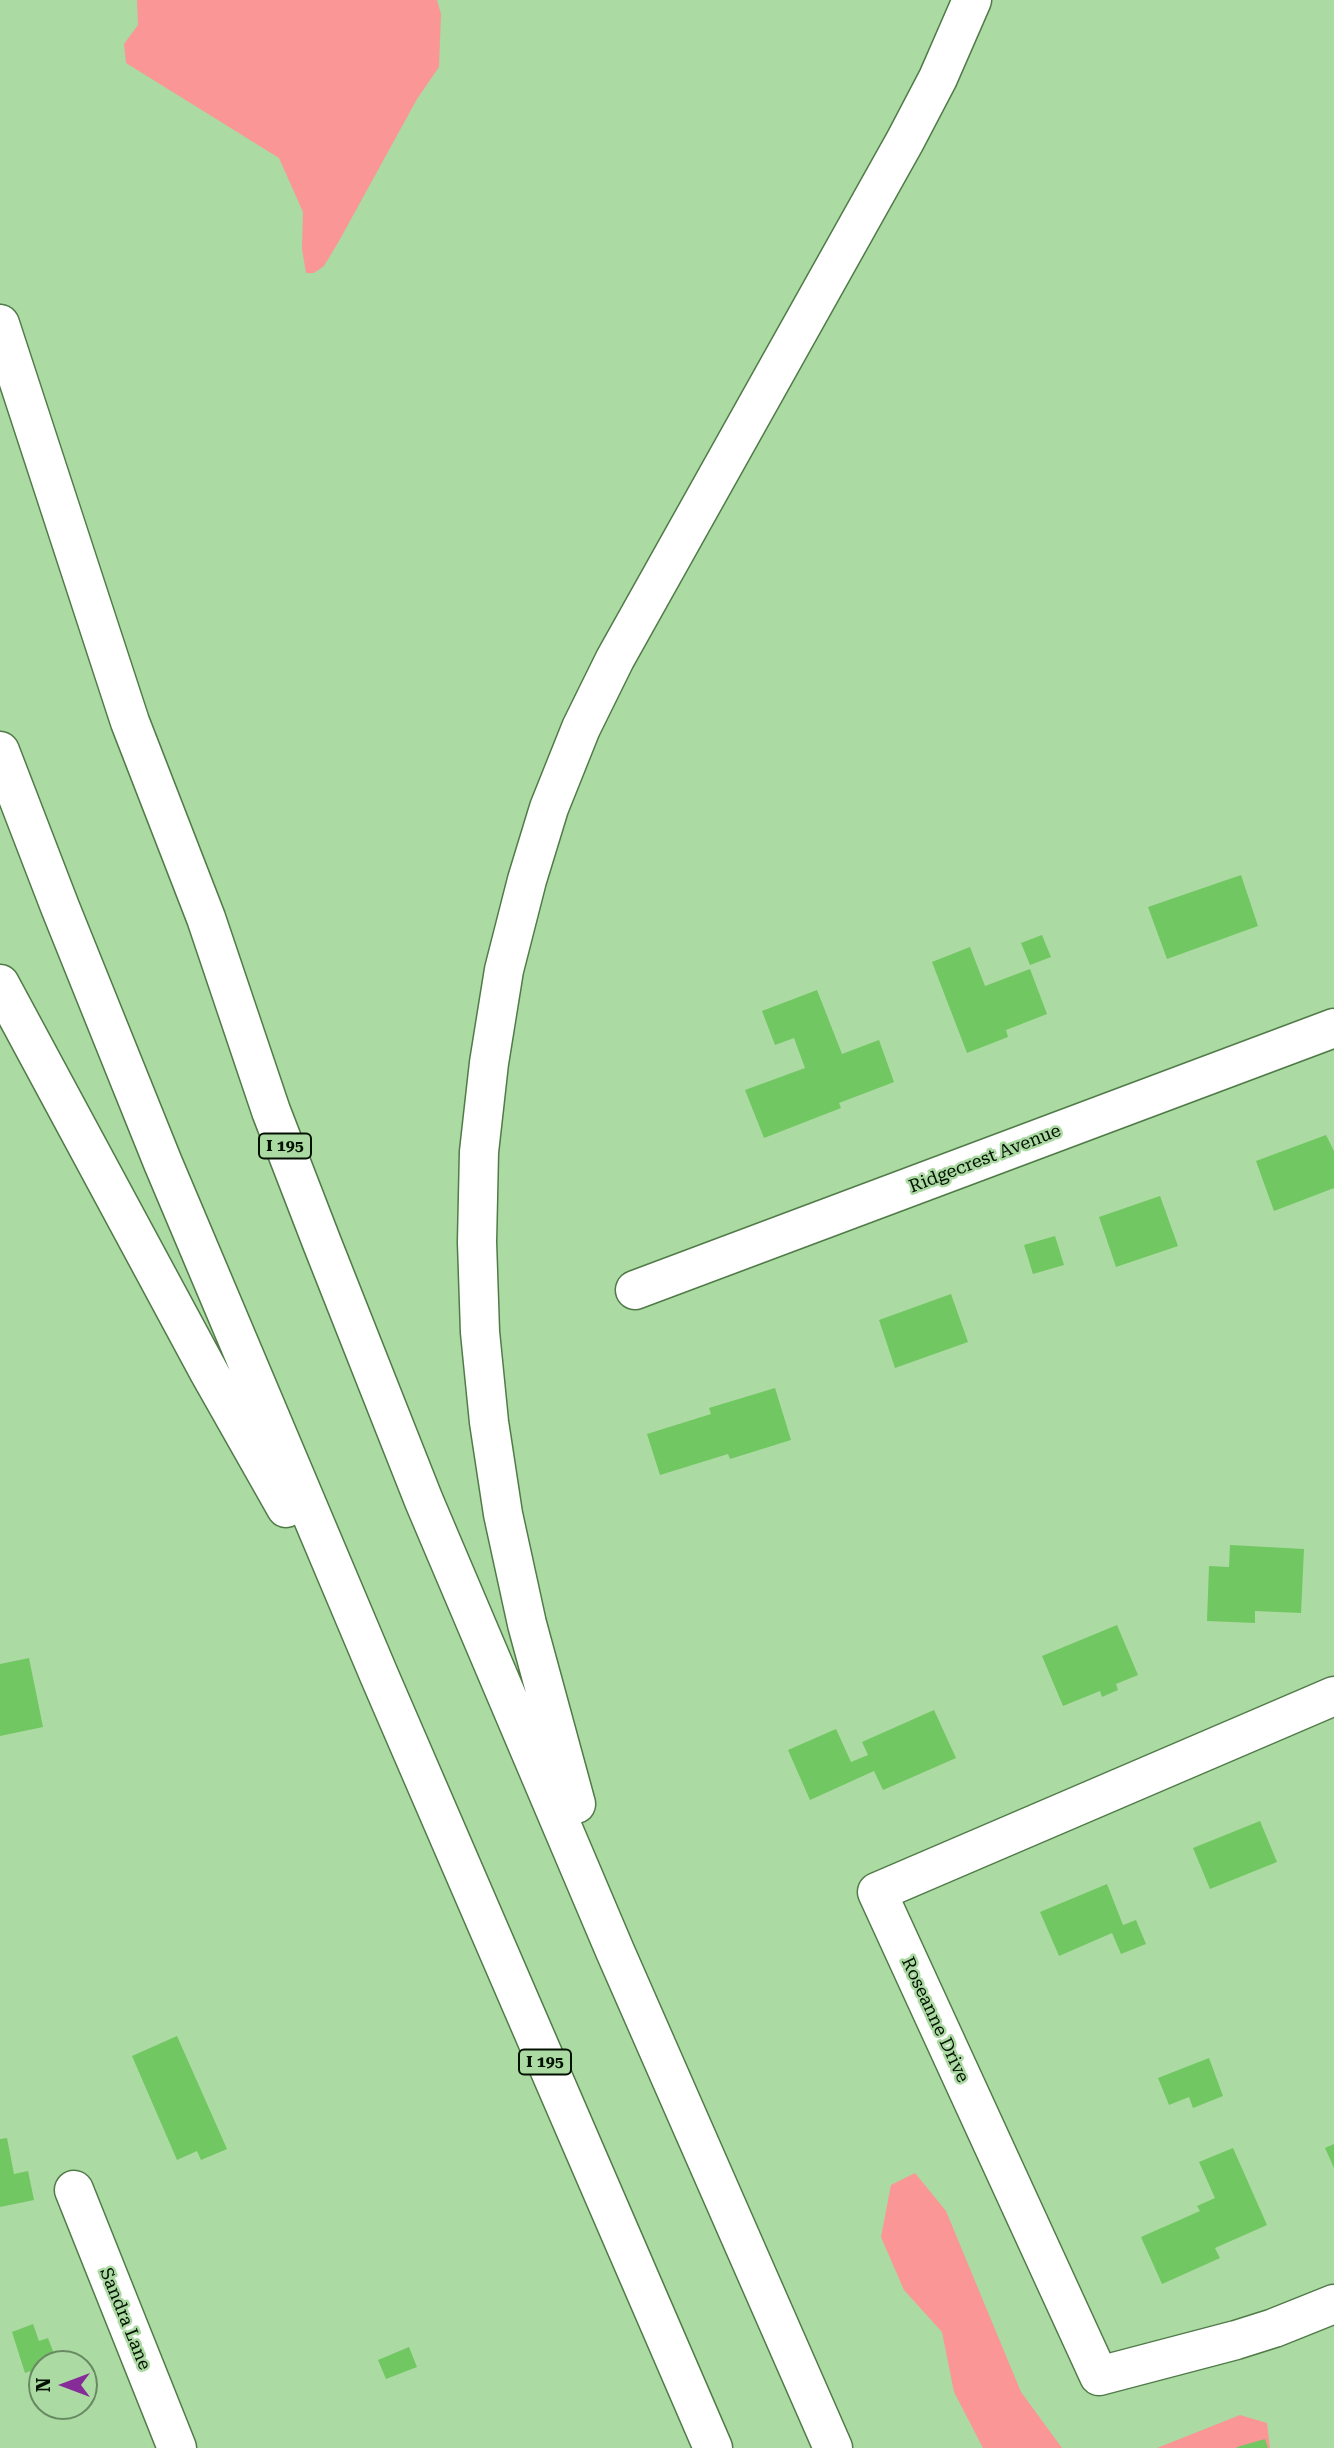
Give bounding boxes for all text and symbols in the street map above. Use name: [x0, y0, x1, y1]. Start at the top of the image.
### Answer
street label: Ridgecrest Avenue: [906, 1120, 1064, 1198]
road number: I 195: [259, 1134, 311, 1158]
street label: Roseanne Drive: [896, 1954, 974, 2086]
road number: I 195: [519, 2050, 571, 2074]
street label: Sandra Lane: [95, 2265, 155, 2373]
north arrow: [28, 2350, 98, 2420]
text: N: [32, 2378, 55, 2392]

